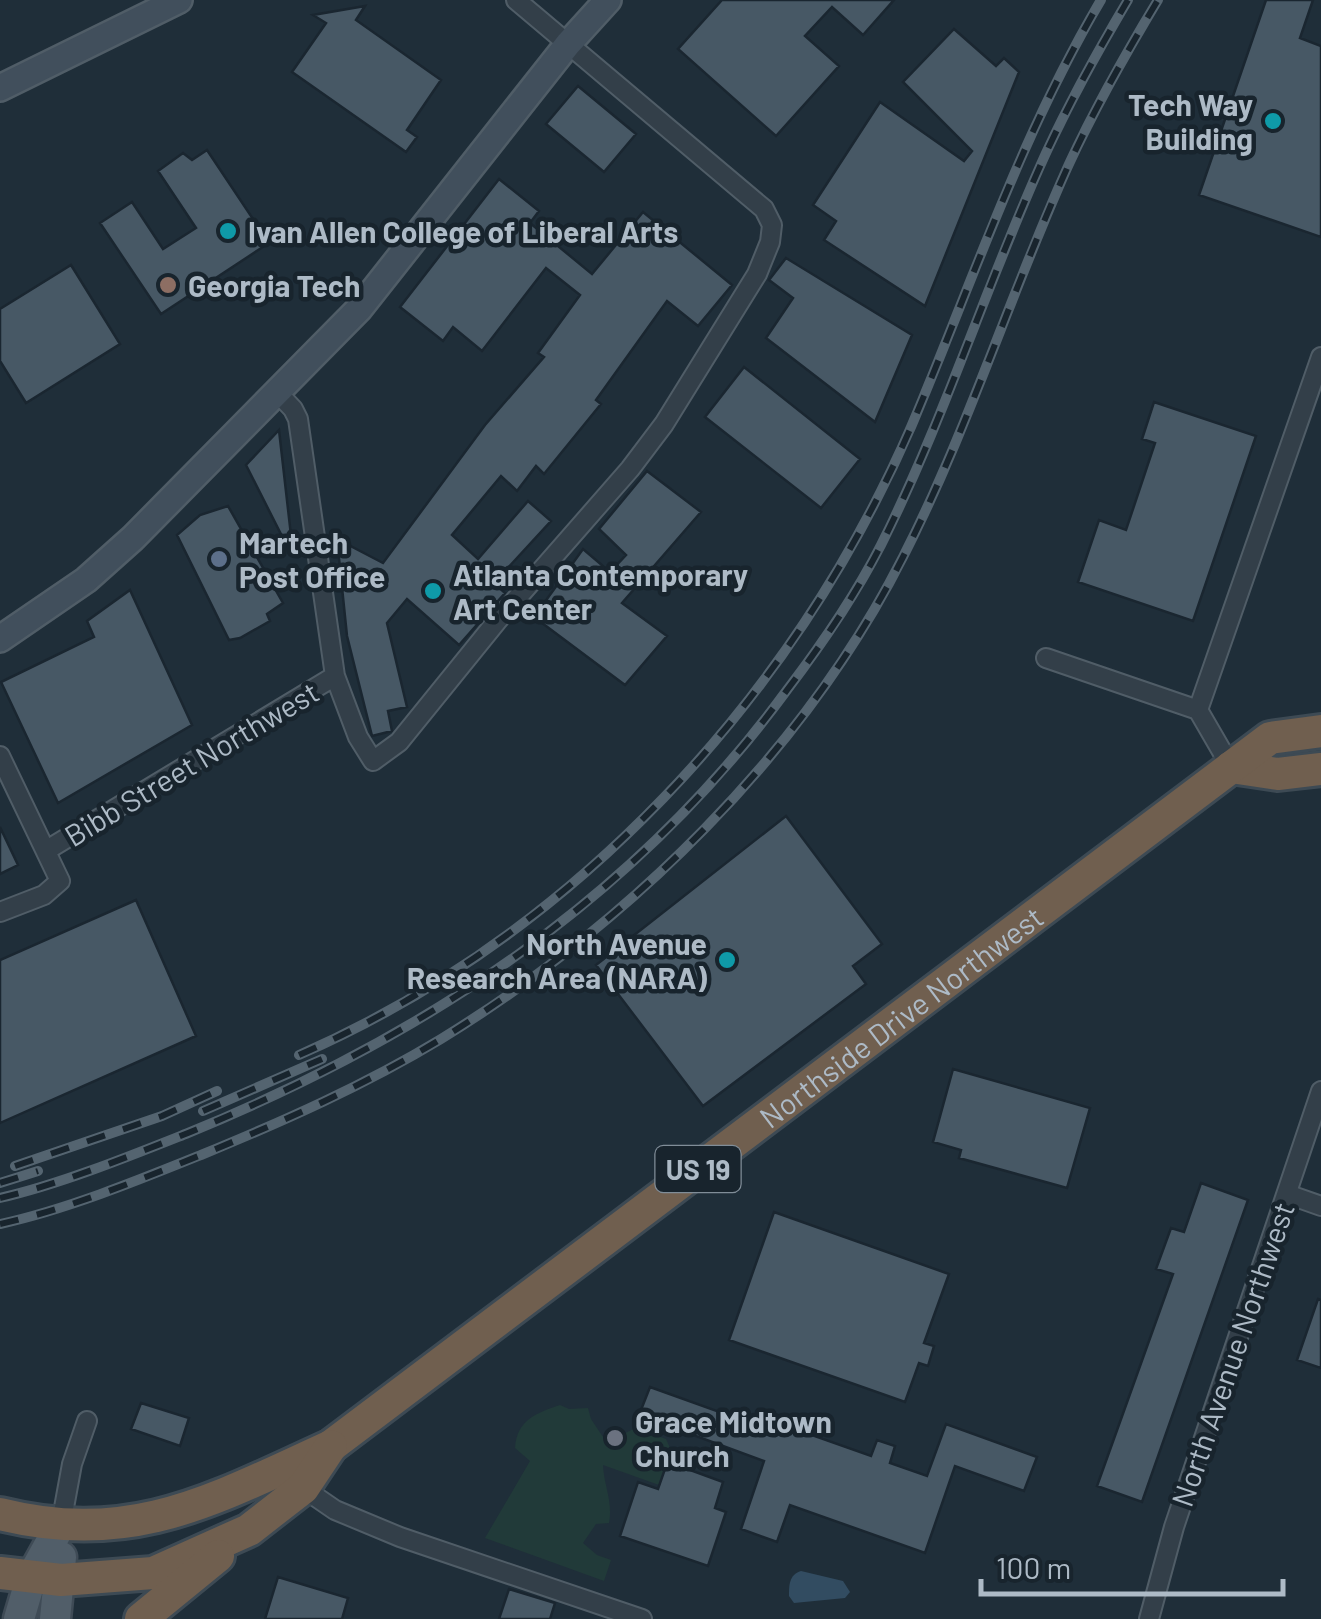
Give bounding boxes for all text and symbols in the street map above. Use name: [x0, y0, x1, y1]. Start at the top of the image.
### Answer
place label: Tech Way Building: [1128, 86, 1253, 156]
marker: Tech Way Building: [1262, 110, 1284, 132]
place label: Ivan Allen College of Liberal Arts: [248, 213, 678, 249]
marker: Ivan Allen College of Liberal Arts: [217, 220, 239, 242]
place label: Georgia Tech: [188, 267, 360, 303]
marker: Georgia Tech: [157, 274, 179, 296]
place label: Martech Post Office: [239, 524, 385, 594]
marker: Martech Post Office: [208, 548, 230, 570]
place label: Atlanta Contemporary Art Center: [453, 556, 748, 626]
marker: Atlanta Contemporary Art Center: [422, 580, 444, 602]
street label: Bibb Street Northwest: [57, 673, 325, 853]
street label: Northside Drive Northwest: [752, 898, 1049, 1135]
place label: North Avenue Research Area (NARA): [407, 925, 708, 995]
marker: North Avenue Research Area (NARA): [716, 949, 738, 971]
road number: US 19: [656, 1146, 740, 1192]
street label: North Avenue Northwest: [1163, 1197, 1301, 1511]
place label: Grace Midtown Church: [635, 1403, 832, 1473]
marker: Grace Midtown Church: [604, 1427, 626, 1449]
scale bar: [981, 1534, 1284, 1596]
text: 100 m: [996, 1549, 1071, 1585]

